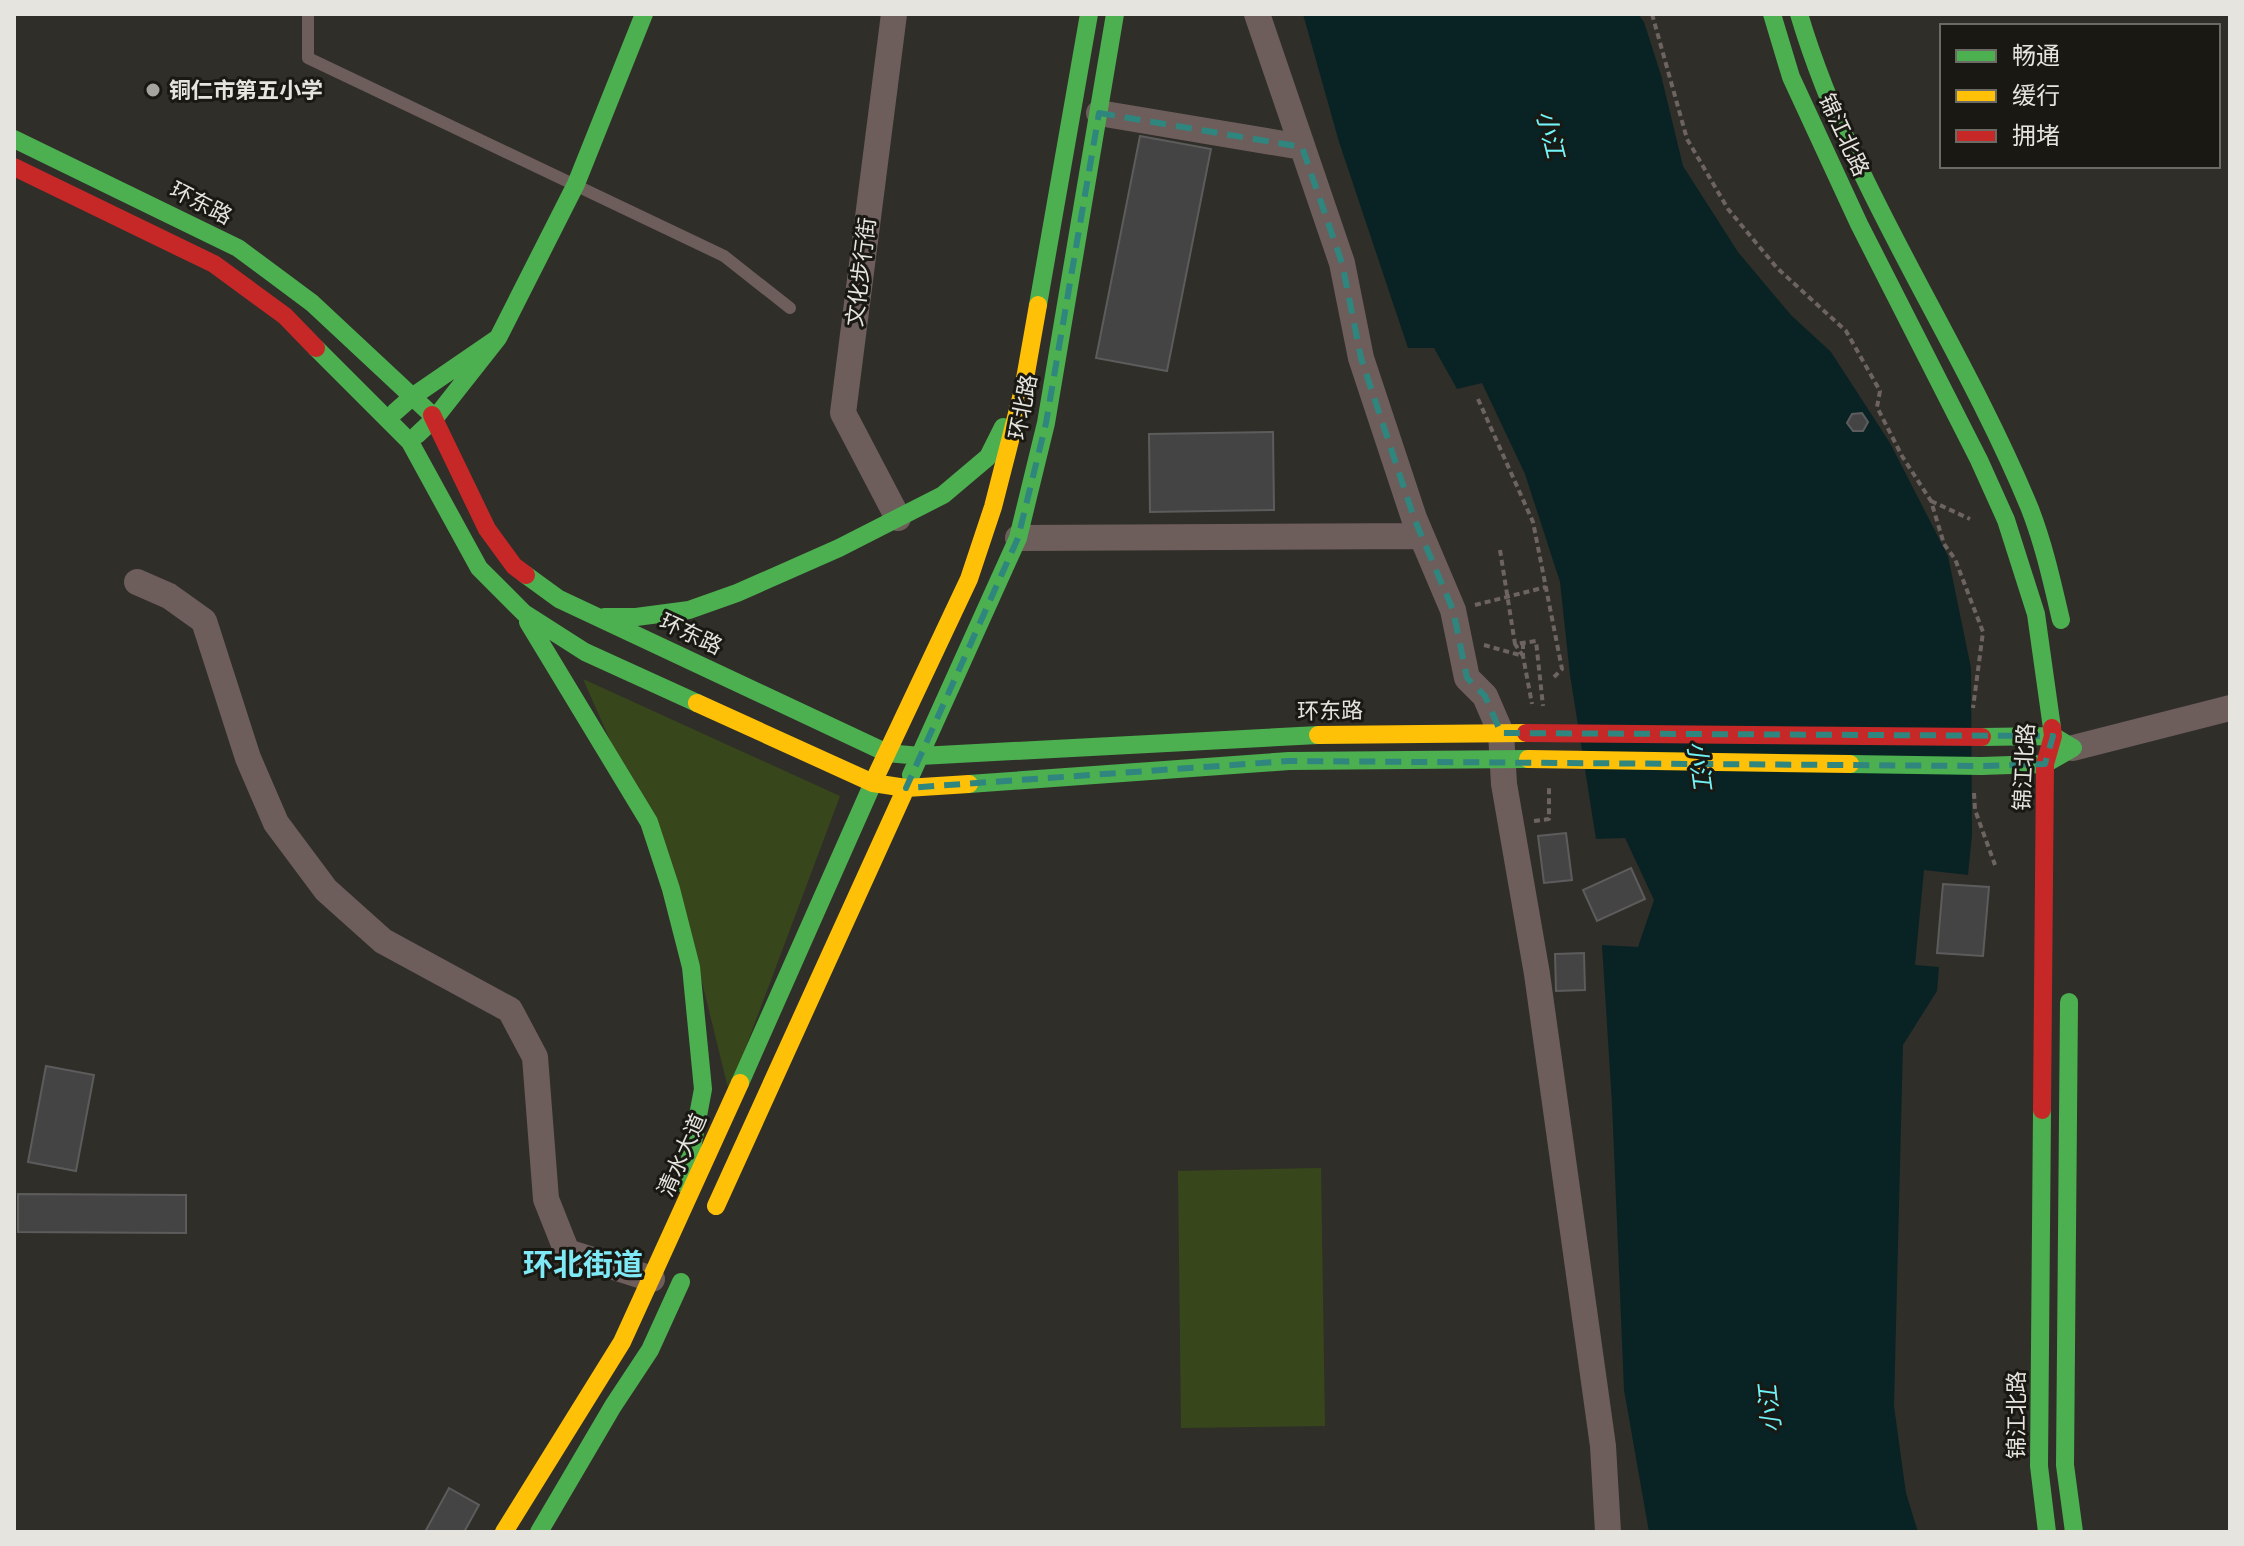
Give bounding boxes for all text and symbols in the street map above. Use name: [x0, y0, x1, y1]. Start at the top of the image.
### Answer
legend: [1940, 24, 2220, 168]
text: 畅通: [2012, 42, 2060, 70]
place label: 铜仁市第五小学: [169, 78, 323, 103]
marker: 铜仁市第五小学: [144, 81, 162, 99]
text: 缓行: [2012, 82, 2060, 110]
street label: 锦江北路: [1814, 90, 1874, 180]
water label: 小江: [1531, 107, 1570, 164]
text: 拥堵: [2012, 122, 2060, 150]
street label: 环东路: [166, 177, 236, 229]
street label: 文化步行街: [842, 216, 880, 328]
street label: 环北路: [1004, 372, 1042, 442]
street label: 环东路: [656, 609, 726, 659]
street label: 环东路: [1297, 698, 1363, 724]
street label: 锦江北路: [2009, 722, 2039, 812]
water label: 小江: [1682, 739, 1717, 794]
street label: 清水大道: [653, 1110, 711, 1200]
district label: 环北街道: [523, 1247, 643, 1282]
street label: 锦江北路: [2004, 1371, 2029, 1459]
water label: 小江: [1753, 1381, 1786, 1434]

